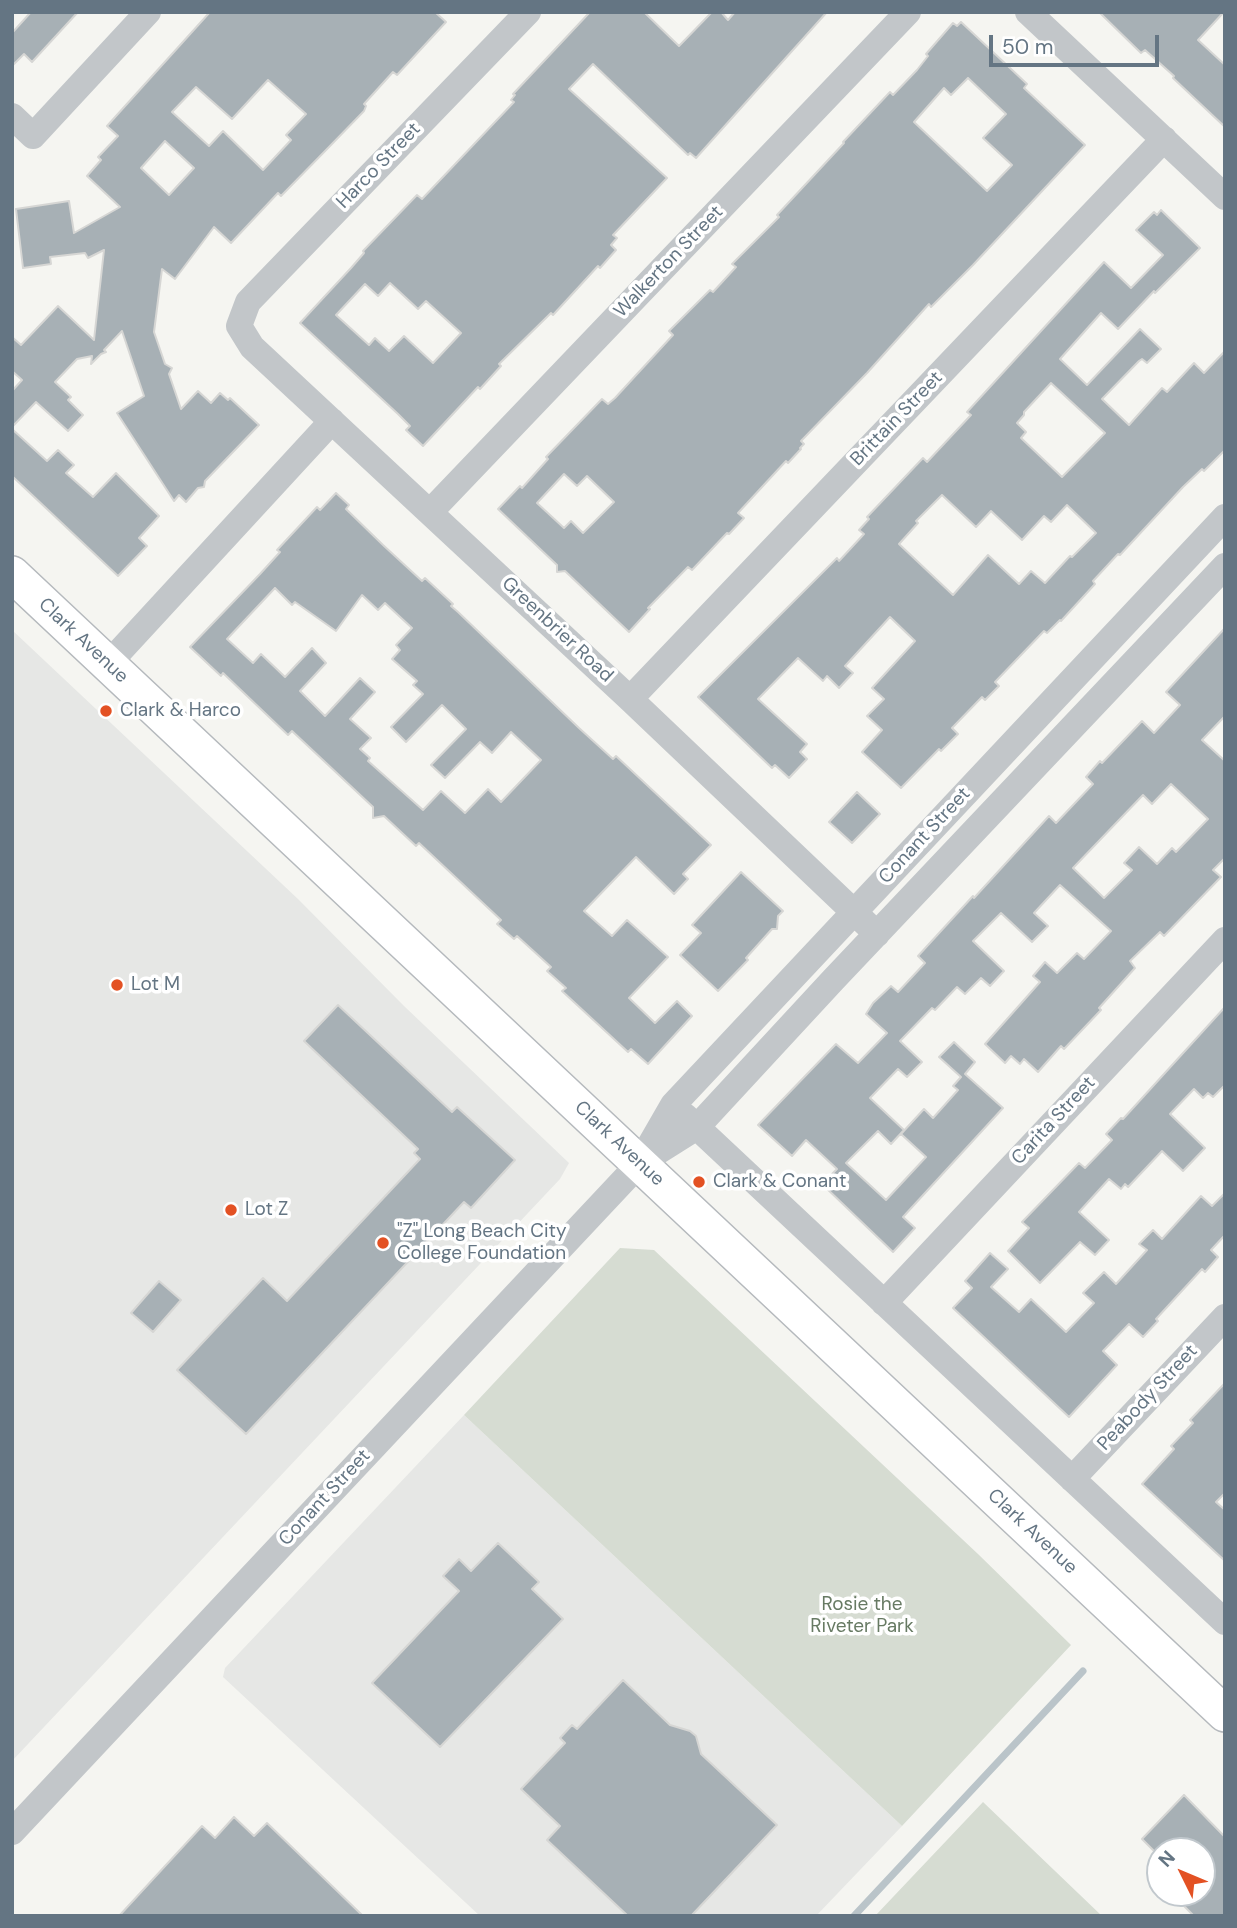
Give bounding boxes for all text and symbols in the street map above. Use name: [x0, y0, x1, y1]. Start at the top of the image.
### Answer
scale bar: [992, 21, 1162, 65]
text: 50 m: [1002, 33, 1053, 61]
street label: Harco Street: [332, 118, 426, 214]
street label: Walkerton Street: [610, 201, 728, 323]
street label: Brittain Street: [846, 367, 948, 471]
street label: Greenbrier Road: [497, 573, 617, 687]
street label: Clark Avenue: [33, 594, 133, 688]
place label: Clark & Harco: [120, 700, 241, 722]
marker: Clark & Harco: [98, 703, 114, 719]
street label: Conant Street: [875, 783, 975, 889]
place label: Lot M: [131, 974, 180, 996]
marker: Lot M: [109, 977, 125, 993]
street label: Carita Street: [1007, 1072, 1101, 1170]
street label: Clark Avenue: [569, 1097, 669, 1191]
place label: Clark & Conant: [713, 1171, 846, 1193]
marker: Clark & Conant: [691, 1174, 707, 1190]
place label: Lot Z: [245, 1199, 288, 1221]
marker: Lot Z: [223, 1202, 239, 1218]
place label: "Z" Long Beach City College Foundation: [397, 1221, 566, 1265]
marker: "Z" Long Beach City College Foundation: [375, 1235, 391, 1251]
street label: Peabody Street: [1093, 1340, 1203, 1456]
street label: Conant Street: [275, 1445, 375, 1551]
street label: Clark Avenue: [982, 1485, 1082, 1579]
park label: Rosie the Riveter Park: [810, 1594, 914, 1638]
north arrow: [1146, 1837, 1216, 1907]
text: N: [1153, 1845, 1181, 1872]

